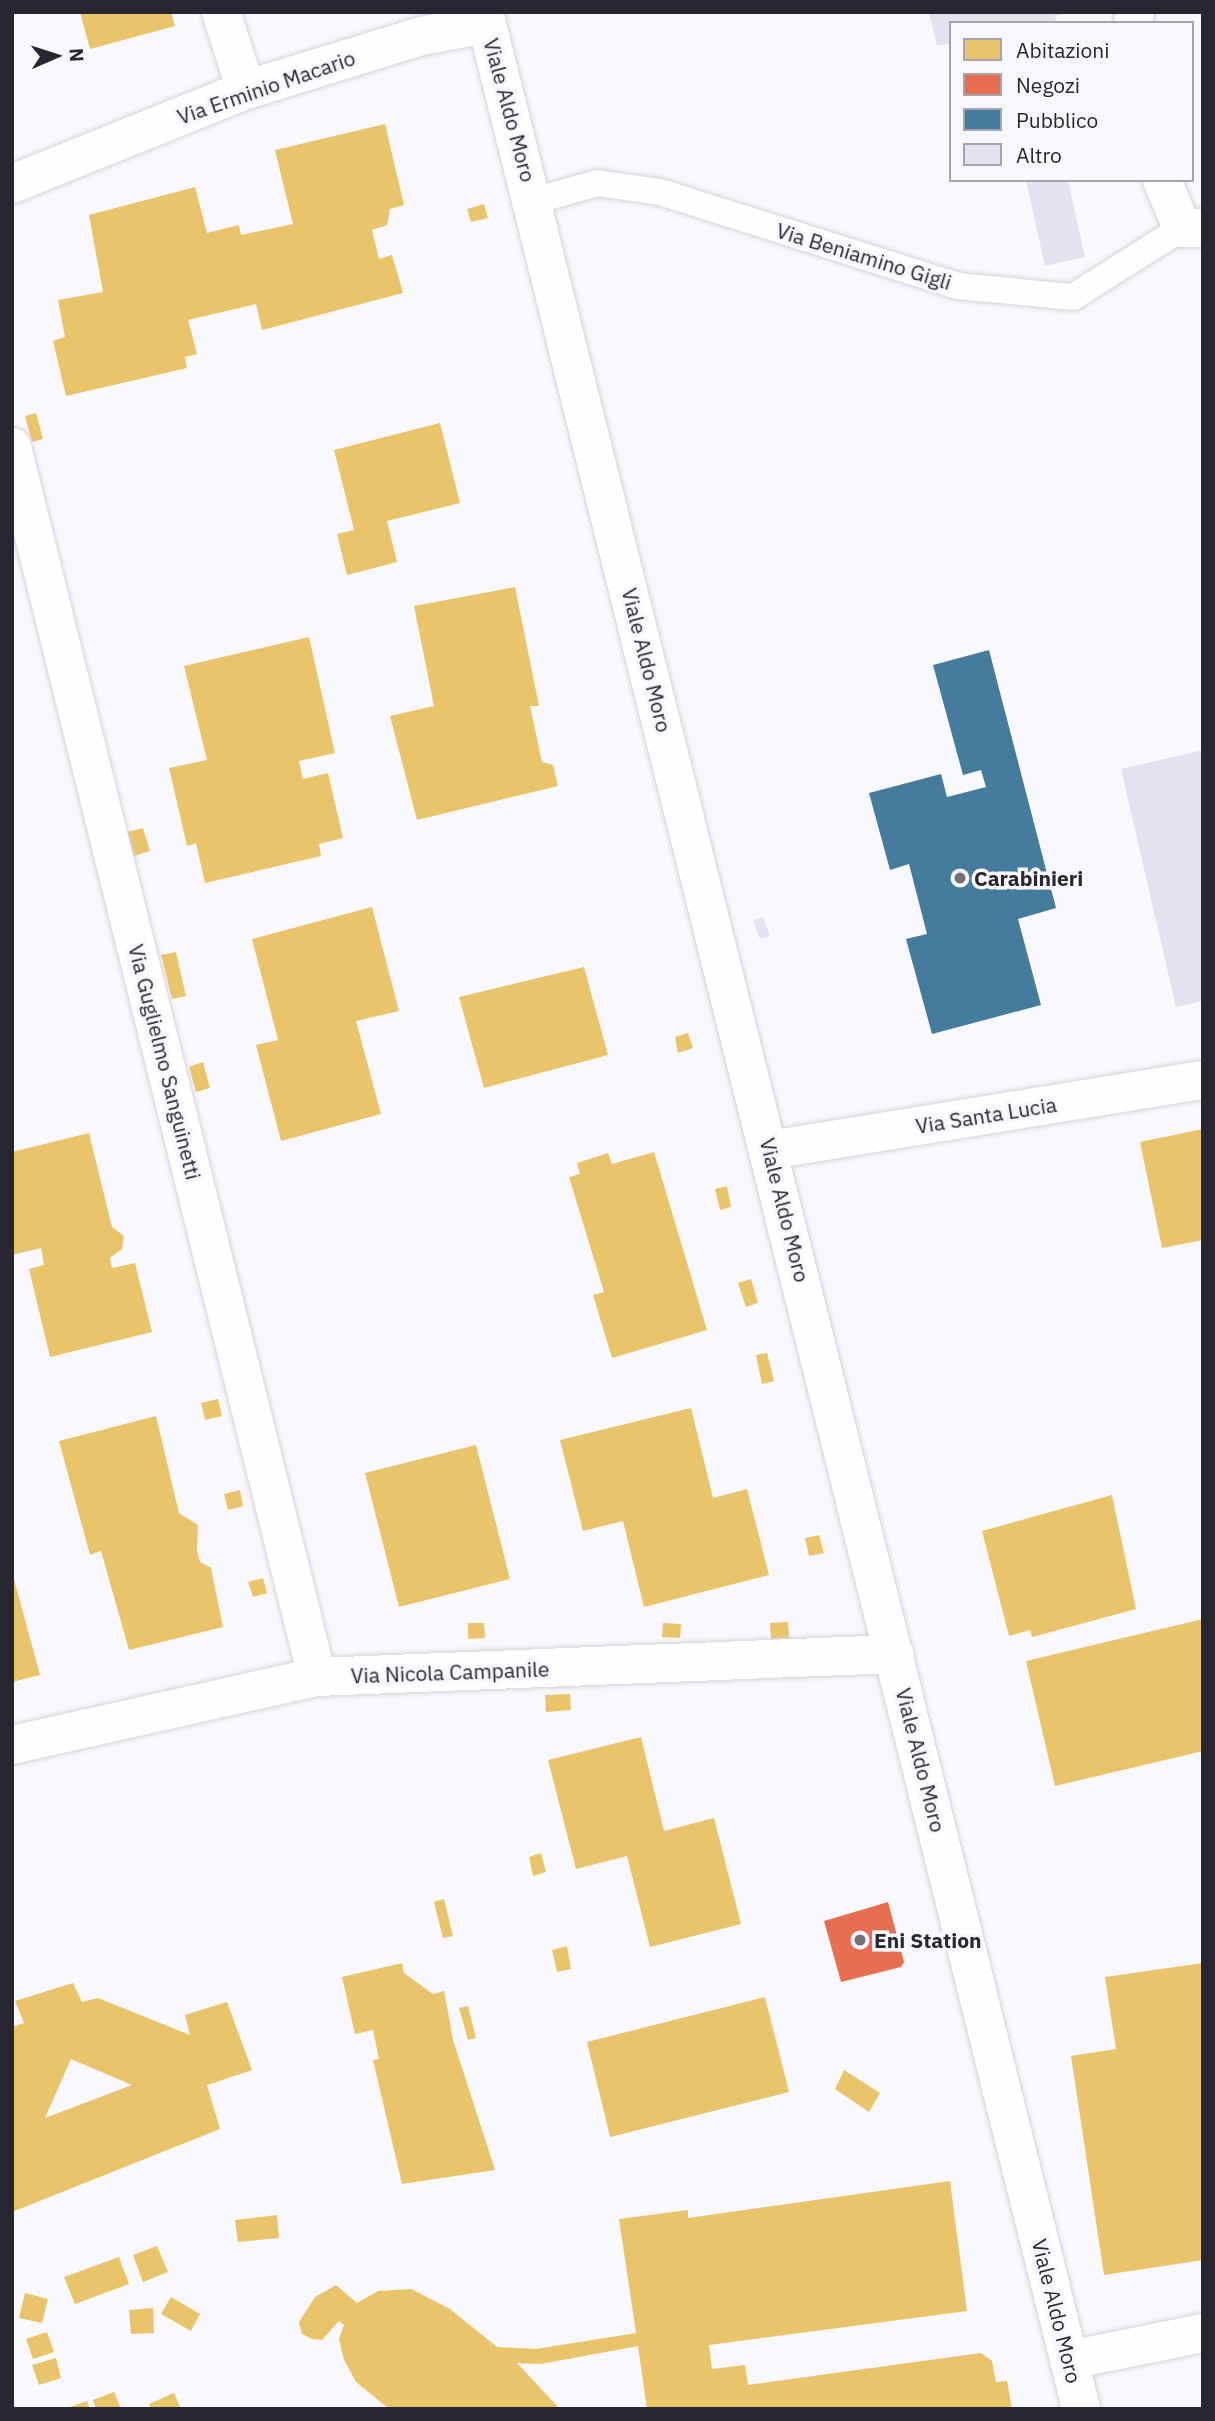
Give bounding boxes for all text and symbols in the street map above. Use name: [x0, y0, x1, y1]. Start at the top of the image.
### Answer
north arrow: [21, 21, 91, 91]
legend: [949, 21, 1194, 182]
street label: Viale Aldo Moro: [479, 35, 541, 185]
text: Abitazioni: [1016, 36, 1109, 64]
street label: Via Erminio Macario: [174, 45, 358, 129]
text: N: [65, 47, 89, 62]
text: Negozi: [1016, 71, 1080, 99]
text: Pubblico: [1016, 106, 1098, 134]
text: Altro: [1016, 141, 1062, 169]
street label: Via Beniamino Gigli: [773, 217, 955, 295]
street label: Viale Aldo Moro: [617, 585, 677, 735]
place label: Carabinieri: [974, 865, 1083, 891]
marker: Carabinieri: [952, 870, 968, 886]
street label: Via Guglielmo Sanguinetti: [124, 942, 206, 1182]
street label: Via Santa Lucia: [914, 1091, 1058, 1139]
street label: Viale Aldo Moro: [755, 1135, 815, 1285]
street label: Via Nicola Campanile: [350, 1656, 550, 1688]
street label: Viale Aldo Moro: [891, 1685, 951, 1835]
place label: Eni Station: [874, 1927, 981, 1953]
marker: Eni Station: [852, 1932, 868, 1948]
street label: Viale Aldo Moro: [1027, 2236, 1087, 2386]

